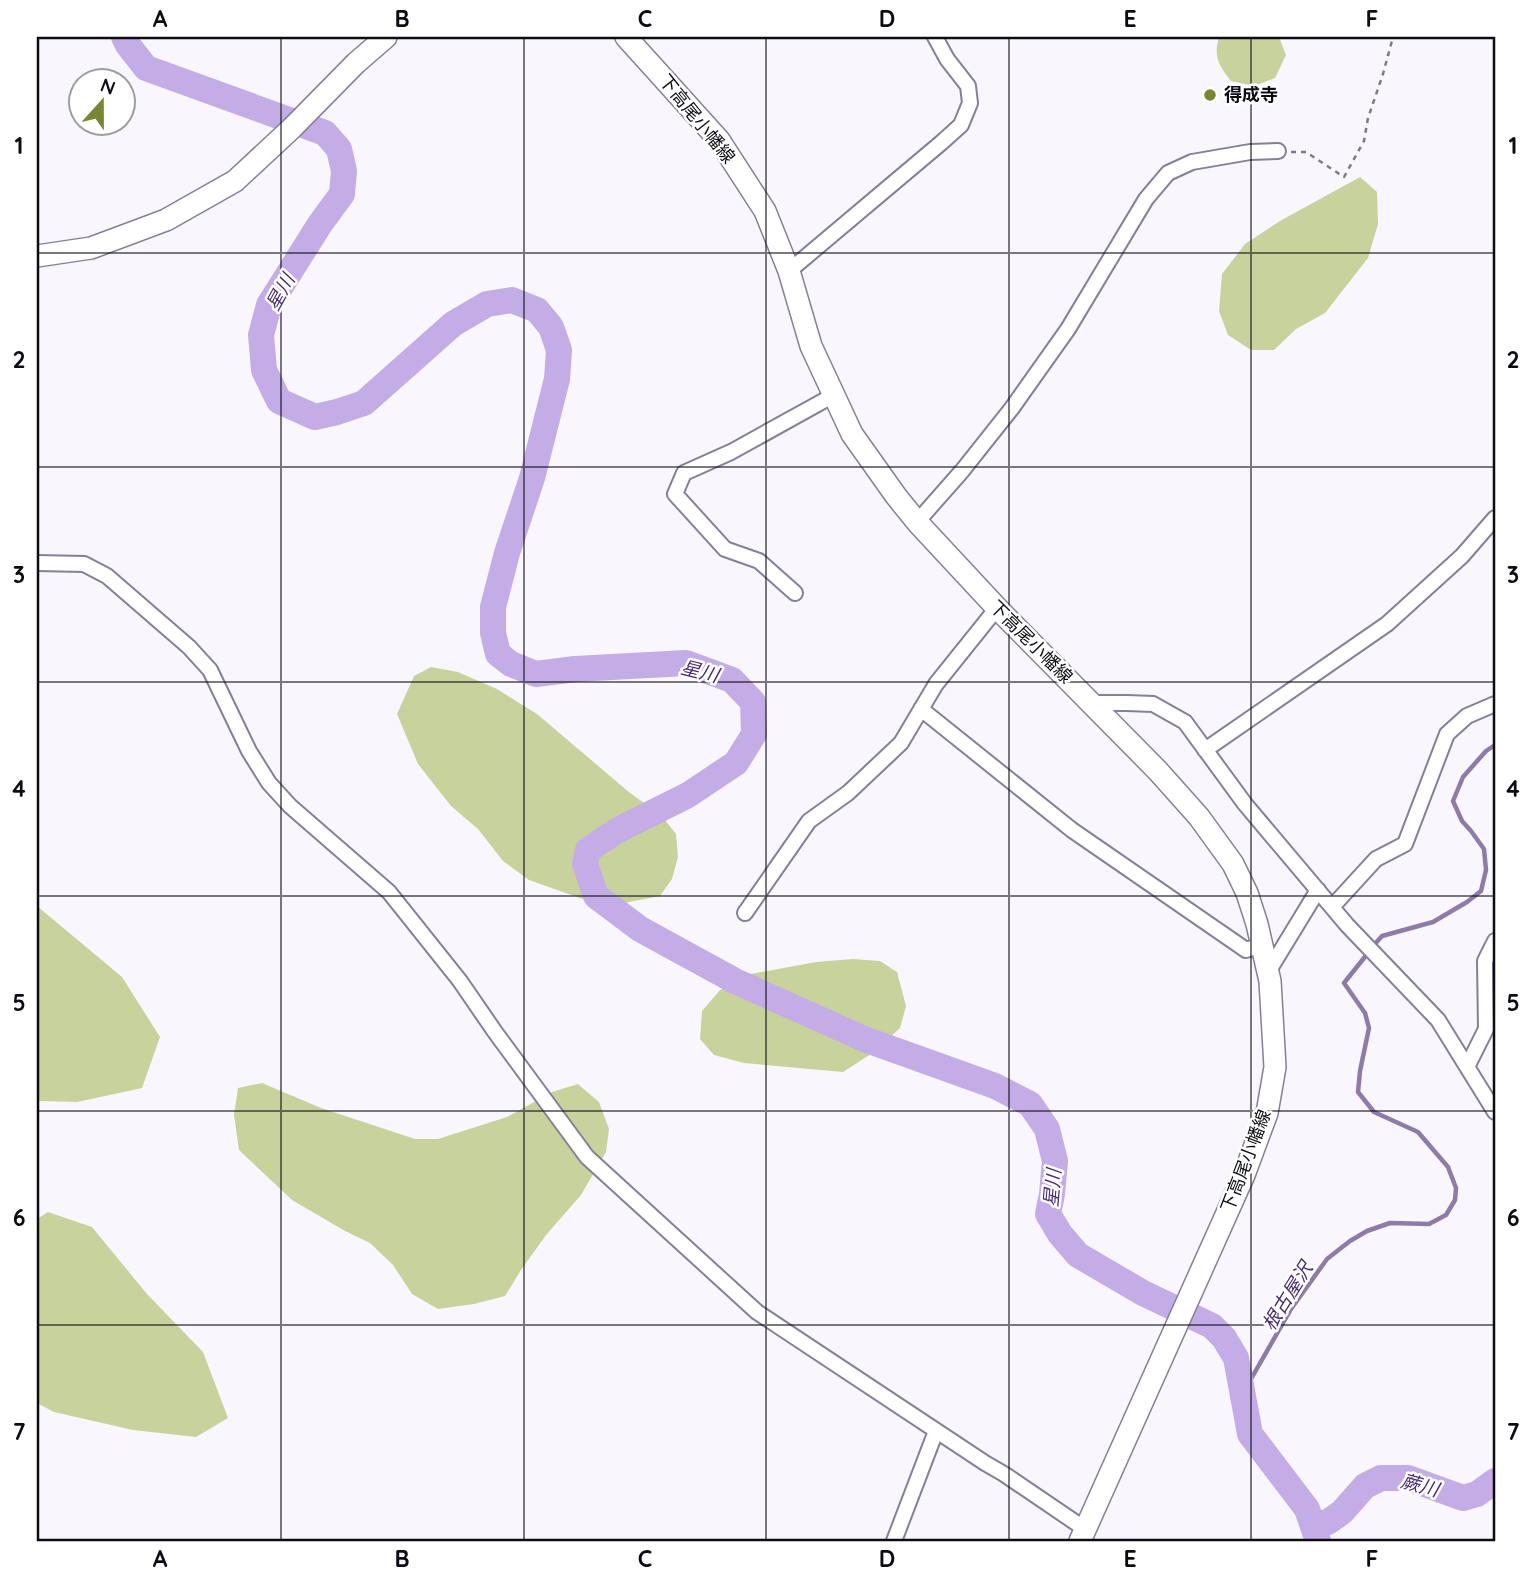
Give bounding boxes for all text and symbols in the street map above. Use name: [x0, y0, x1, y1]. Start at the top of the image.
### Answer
text: A: [153, 4, 168, 33]
text: B: [394, 4, 410, 33]
text: C: [638, 4, 652, 33]
text: D: [879, 4, 895, 33]
text: E: [1123, 4, 1137, 33]
text: F: [1366, 4, 1378, 33]
north arrow: [66, 66, 136, 136]
street label: 下高尾小幡線: [654, 69, 740, 168]
text: N: [97, 72, 119, 100]
place label: 得成寺: [1224, 83, 1278, 106]
marker: 得成寺: [1202, 87, 1218, 103]
text: 1: [15, 131, 23, 160]
text: 1: [1509, 131, 1517, 160]
water label: 星川: [260, 268, 301, 314]
text: 2: [12, 345, 26, 374]
text: 2: [1506, 345, 1520, 374]
text: 3: [13, 560, 25, 589]
text: 3: [1507, 560, 1519, 589]
street label: 下高尾小幡線: [985, 595, 1078, 688]
water label: 星川: [679, 655, 723, 688]
text: 4: [12, 774, 26, 803]
text: 4: [1506, 774, 1520, 803]
text: 5: [12, 988, 26, 1017]
text: 5: [1506, 988, 1520, 1017]
street label: 下高尾小幡線: [1215, 1106, 1276, 1215]
water label: 星川: [1038, 1166, 1066, 1208]
text: 6: [13, 1203, 25, 1232]
text: 6: [1507, 1203, 1519, 1232]
water label: 根古屋沢: [1257, 1255, 1319, 1335]
text: 7: [13, 1417, 26, 1446]
text: 7: [1507, 1417, 1520, 1446]
water label: 蕨川: [1399, 1468, 1443, 1502]
text: A: [153, 1544, 168, 1573]
text: B: [394, 1544, 410, 1573]
text: C: [638, 1544, 652, 1573]
text: D: [879, 1544, 895, 1573]
text: E: [1123, 1544, 1137, 1573]
text: F: [1366, 1544, 1378, 1573]

